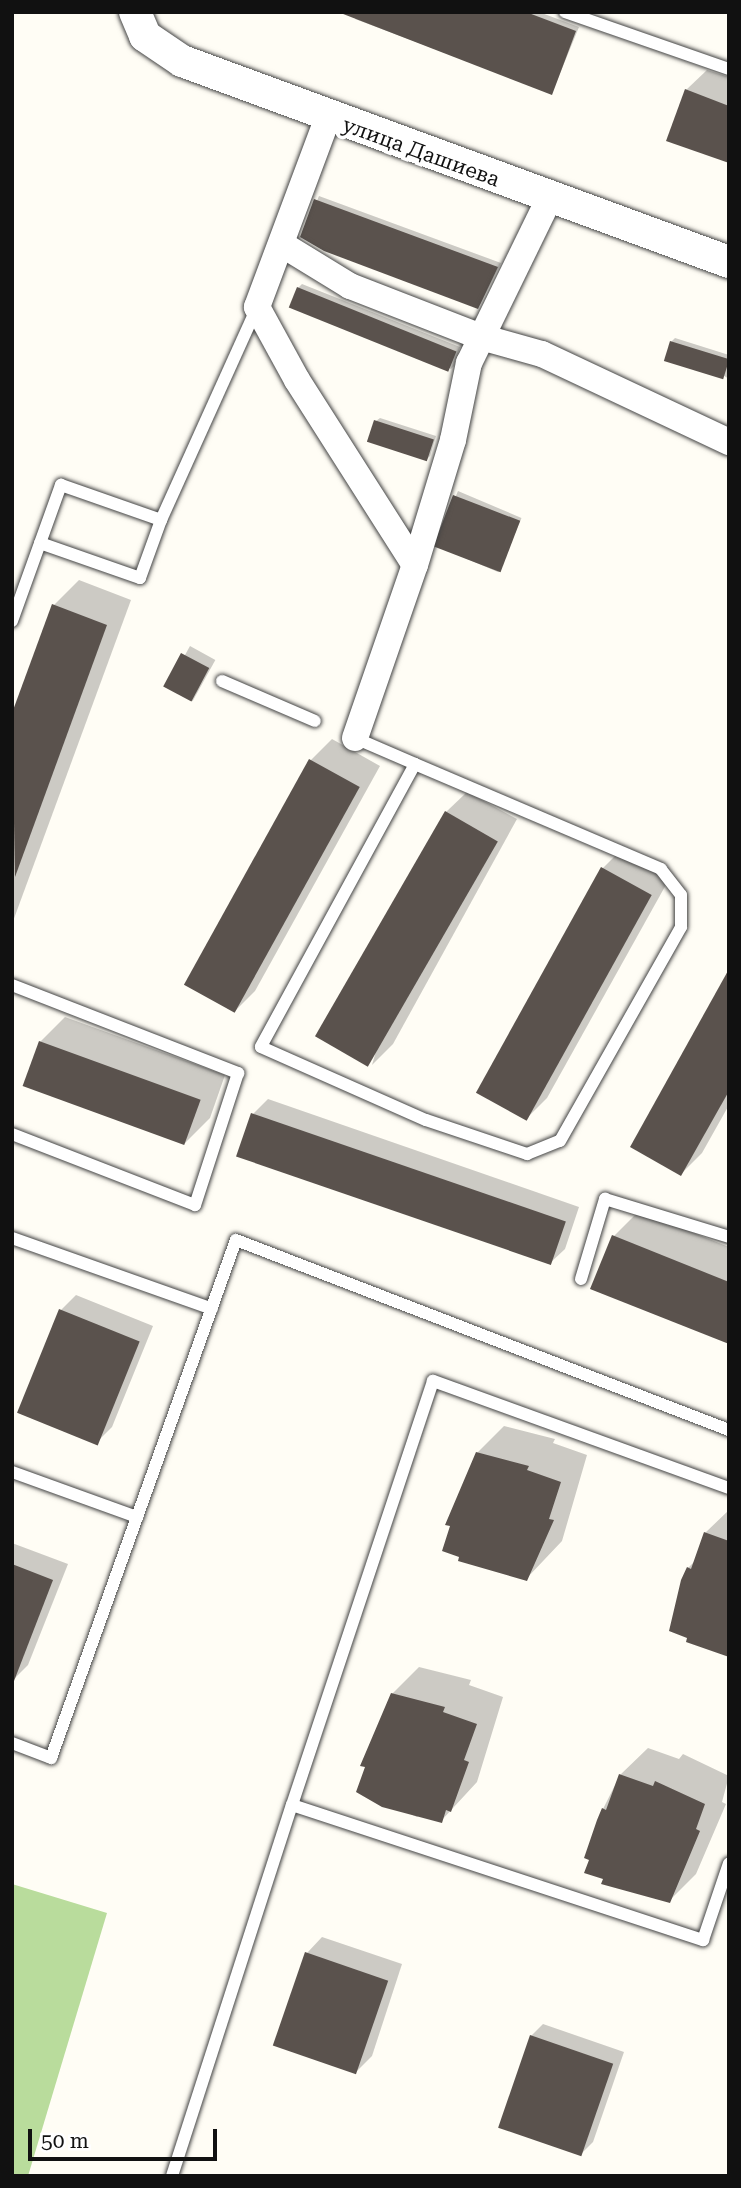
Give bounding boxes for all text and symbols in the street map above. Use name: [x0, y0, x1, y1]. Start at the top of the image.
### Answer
street label: улица Дашиева: [339, 112, 503, 192]
scale bar: [32, 2114, 220, 2158]
text: 50 m: [41, 2129, 89, 2153]

